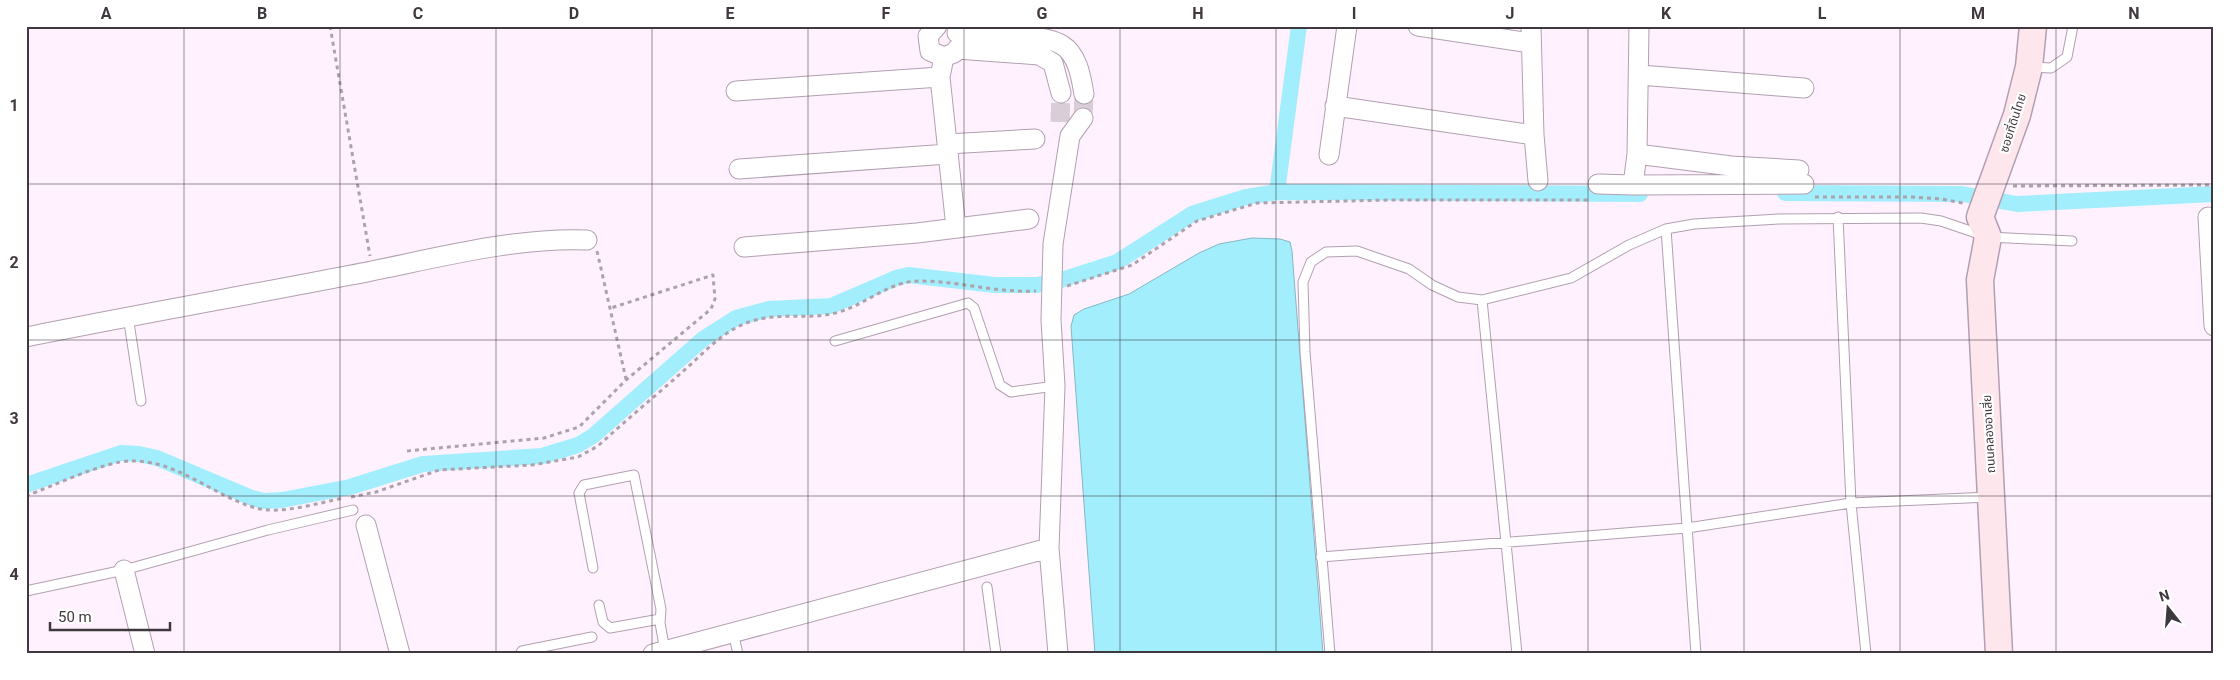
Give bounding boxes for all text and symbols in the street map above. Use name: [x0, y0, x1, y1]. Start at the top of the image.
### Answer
text: A: [101, 4, 112, 23]
text: B: [257, 4, 267, 23]
text: C: [413, 4, 423, 23]
text: D: [569, 4, 579, 23]
text: E: [726, 4, 735, 23]
text: F: [882, 4, 891, 23]
text: G: [1037, 4, 1048, 23]
text: H: [1192, 4, 1204, 23]
text: I: [1352, 4, 1356, 23]
text: J: [1506, 4, 1514, 23]
text: K: [1661, 4, 1672, 23]
text: L: [1818, 4, 1827, 23]
text: M: [1971, 4, 1985, 23]
text: N: [2128, 4, 2140, 23]
street label: ซอยที่ดินไทย: [1995, 91, 2029, 154]
text: 1: [9, 96, 19, 115]
text: 2: [9, 253, 19, 272]
street label: ถนนคลองอาเสี่ย: [1978, 394, 1998, 474]
text: 3: [9, 409, 19, 428]
text: 4: [9, 565, 19, 584]
north arrow: [2142, 582, 2192, 632]
text: N: [2157, 586, 2171, 605]
scale bar: [50, 600, 170, 632]
text: 50 m: [58, 608, 92, 626]

